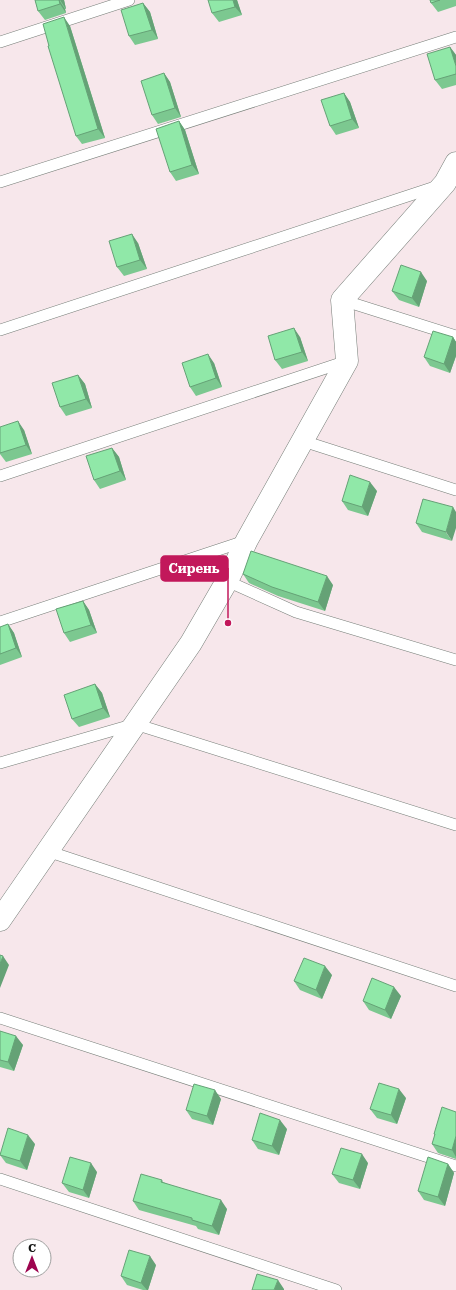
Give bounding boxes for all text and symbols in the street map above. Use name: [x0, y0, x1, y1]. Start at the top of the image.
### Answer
callout: Сирень: [161, 556, 228, 581]
text: Сирень: [169, 561, 220, 576]
north arrow: [12, 1238, 52, 1278]
text: С: [28, 1242, 36, 1255]

